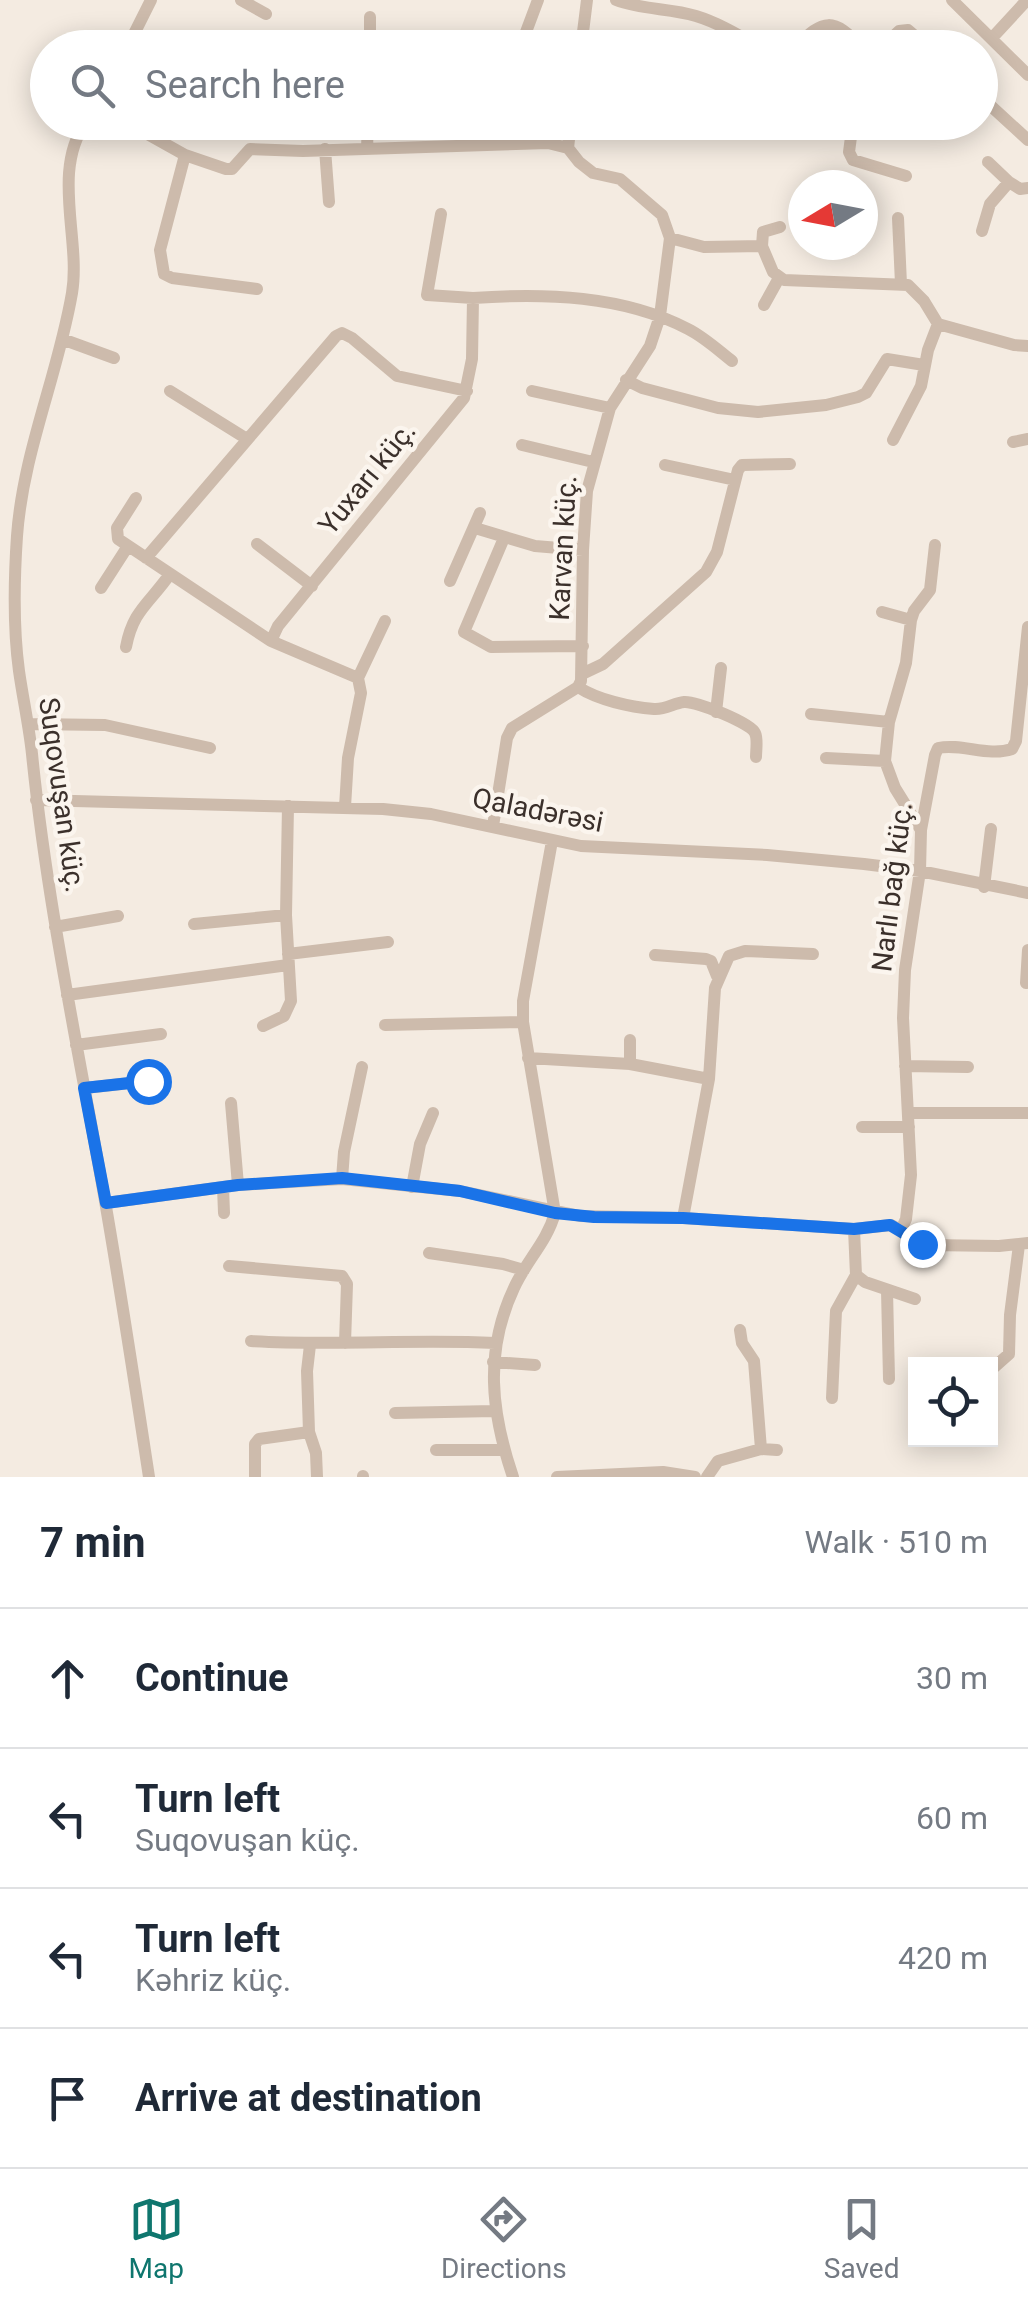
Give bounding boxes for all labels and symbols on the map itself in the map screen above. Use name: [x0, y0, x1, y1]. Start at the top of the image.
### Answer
north arrow: [788, 170, 878, 260]
street label: Yuxarı küç.: [311, 415, 423, 541]
street label: Karvan küç.: [543, 475, 583, 621]
street label: Suqovuşan küç.: [32, 695, 92, 895]
street label: Qaladərəsi: [470, 781, 606, 839]
street label: Narlı bağ küç.: [865, 800, 919, 974]
route start: [126, 1059, 172, 1105]
route end: [900, 1222, 946, 1268]

